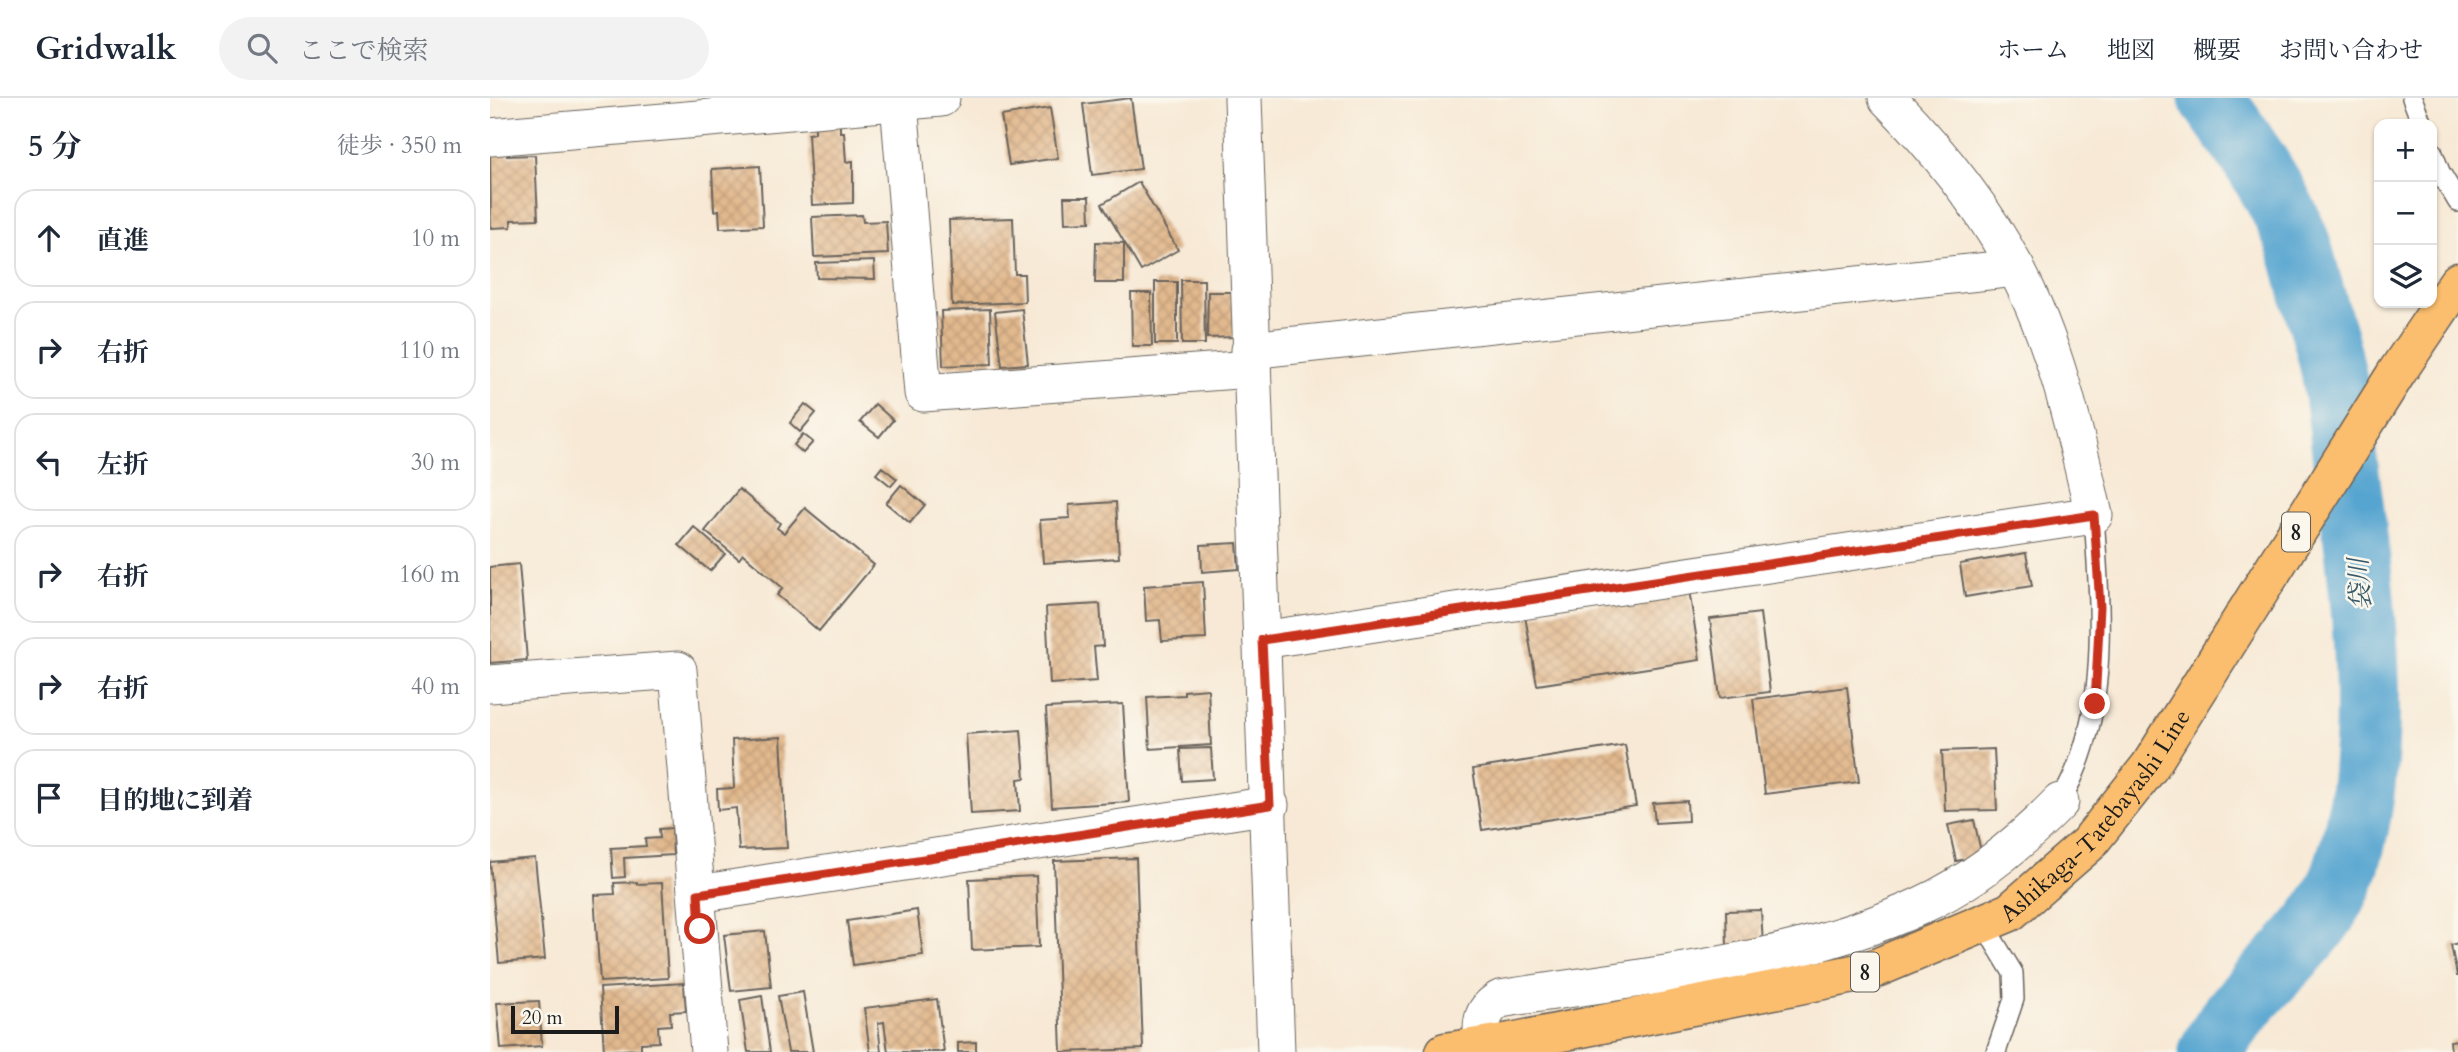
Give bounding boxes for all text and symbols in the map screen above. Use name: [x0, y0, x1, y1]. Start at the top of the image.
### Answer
search box: [219, 17, 709, 80]
text: Gridwalk: [35, 26, 177, 71]
icon: search: [243, 29, 281, 67]
text: ここで検索: [299, 33, 429, 68]
text: ホーム: [1997, 34, 2069, 67]
text: 地図: [2107, 34, 2155, 67]
text: 概要: [2193, 34, 2241, 67]
text: お問い合わせ: [2279, 34, 2423, 67]
map controls: [2374, 119, 2437, 308]
button: +: [2374, 119, 2437, 182]
text: 5 分: [28, 126, 81, 167]
text: 徒歩 · 350 m: [337, 130, 462, 161]
button: −: [2374, 182, 2437, 245]
icon: ahead: [30, 219, 68, 257]
text: 直進: [97, 223, 149, 258]
text: 10 m: [411, 223, 460, 254]
button: layers: [2374, 245, 2437, 308]
icon: right: [30, 331, 68, 369]
text: 右折: [97, 335, 149, 370]
text: 110 m: [399, 335, 460, 366]
icon: left: [30, 443, 68, 481]
text: 左折: [97, 447, 149, 482]
text: 30 m: [411, 447, 460, 478]
road number: 8: [2282, 512, 2310, 552]
water label: 袋川: [2341, 554, 2379, 611]
icon: right: [30, 555, 68, 593]
text: 右折: [97, 559, 149, 594]
text: 160 m: [399, 559, 460, 590]
icon: right: [30, 667, 68, 705]
text: 右折: [97, 671, 149, 706]
text: 40 m: [411, 671, 460, 702]
route end: [2079, 688, 2110, 719]
street label: Ashikaga-Tatebayashi Line: [1993, 703, 2198, 930]
icon: arrive: [30, 779, 68, 817]
text: 目的地に到着: [97, 783, 253, 818]
route start: [684, 913, 715, 944]
road number: 8: [1851, 952, 1879, 992]
scale bar: [511, 1003, 620, 1035]
text: 20 m: [522, 1005, 563, 1031]

